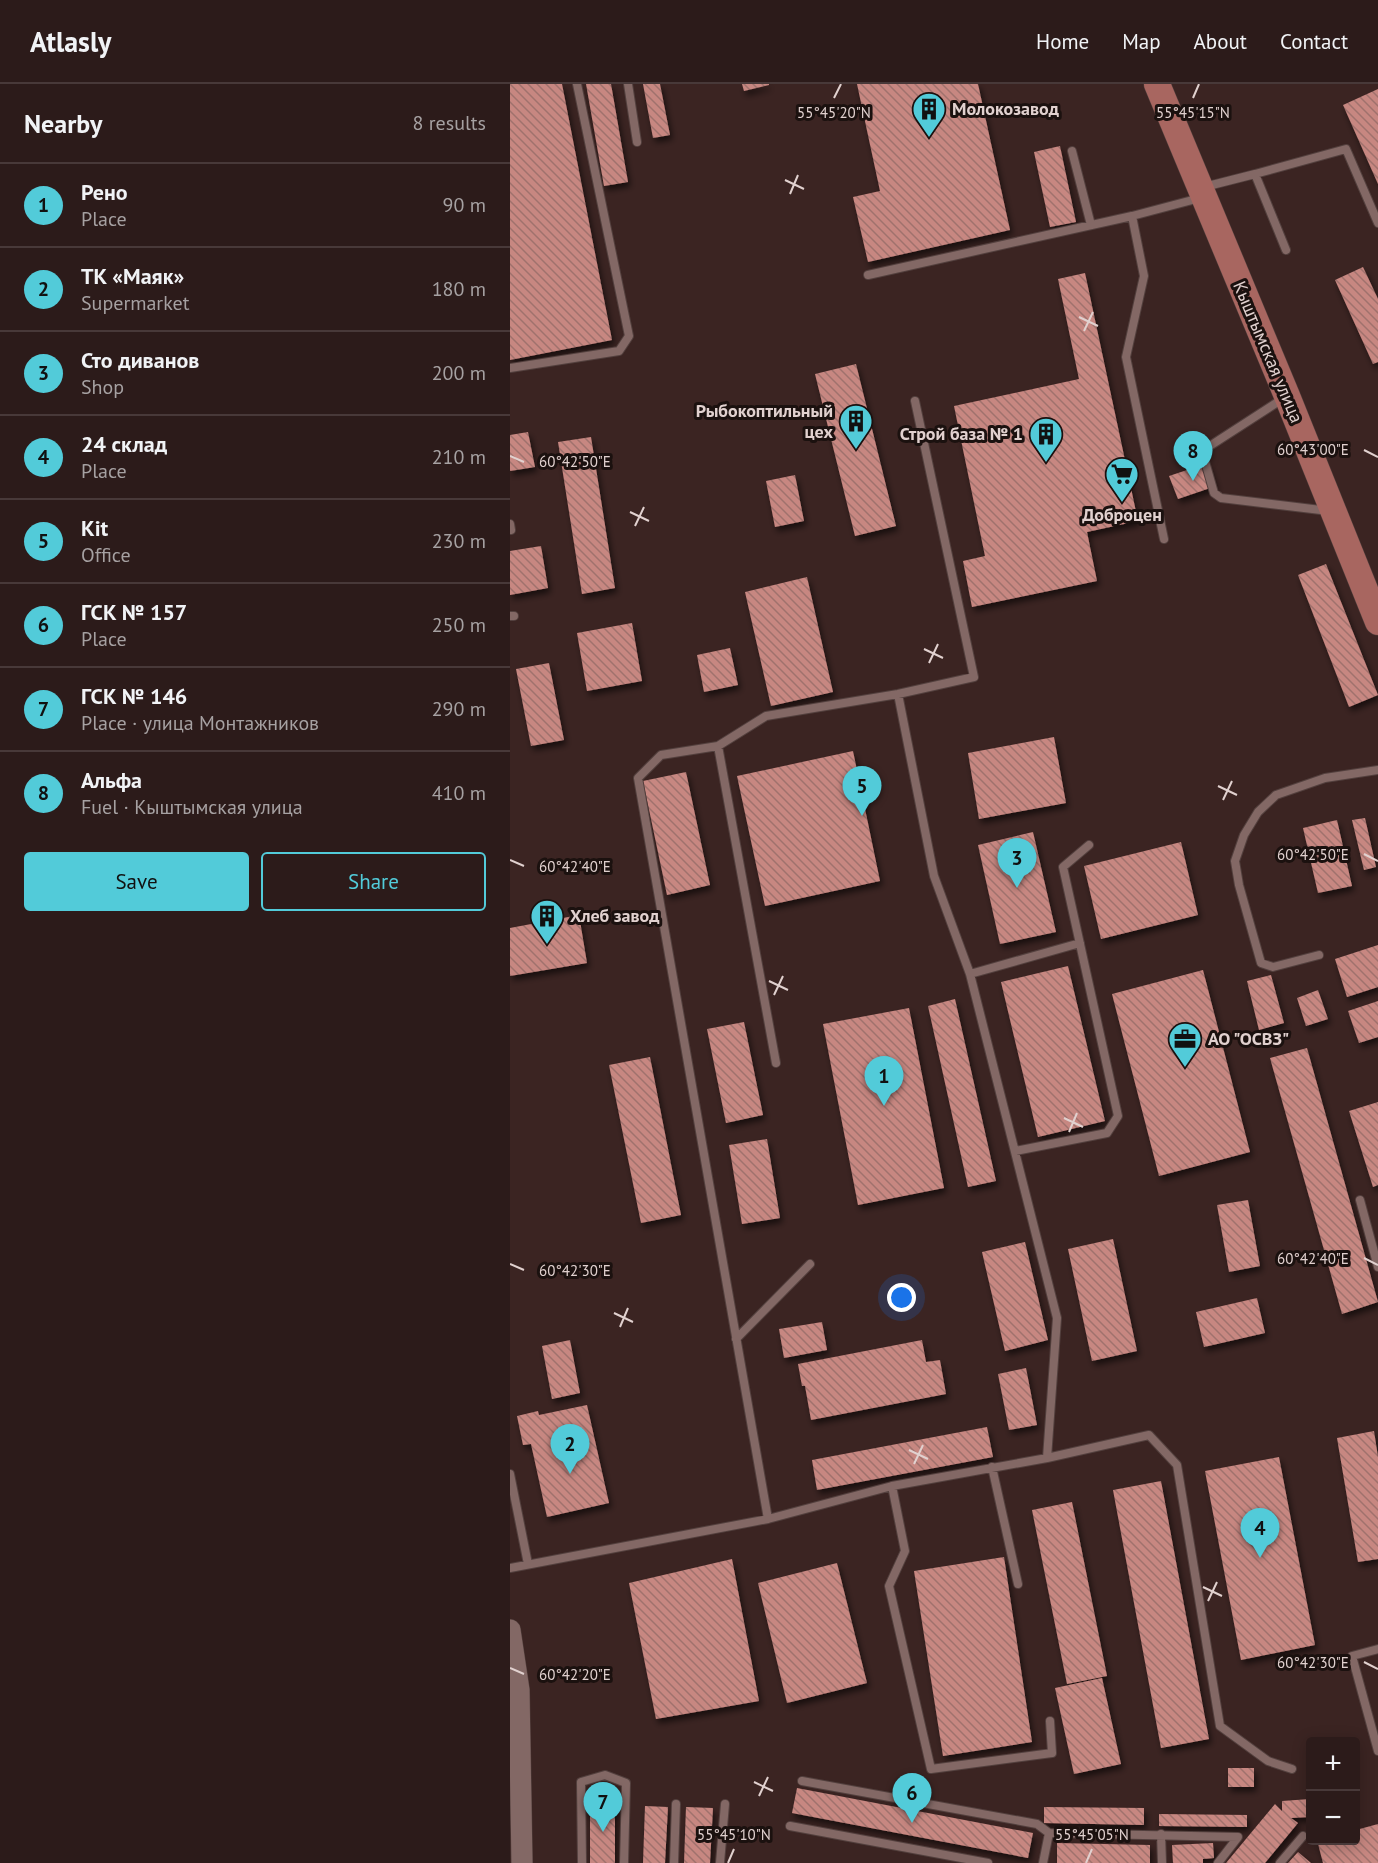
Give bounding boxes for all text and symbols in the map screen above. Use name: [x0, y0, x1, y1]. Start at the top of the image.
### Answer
text: Atlasly: [30, 23, 112, 60]
text: Home: [1036, 28, 1089, 55]
text: Map: [1122, 28, 1161, 55]
text: About: [1194, 28, 1247, 55]
text: Contact: [1280, 28, 1348, 55]
building icon: Молокозавод: [911, 91, 947, 138]
place label: Молокозавод: [952, 97, 1059, 120]
text: 55°45'20"N: [797, 103, 871, 122]
text: 55°45'15"N: [1156, 103, 1230, 122]
text: Nearby: [24, 107, 102, 140]
text: 8 results: [413, 110, 486, 136]
text: Рено: [81, 178, 128, 206]
text: 1: [38, 192, 49, 218]
text: 90 m: [443, 192, 486, 218]
text: Place: [81, 206, 127, 232]
text: ТК «Маяк»: [81, 262, 184, 290]
text: 2: [38, 276, 49, 302]
text: 180 m: [432, 276, 486, 302]
street label: Кыштымская улица: [1228, 278, 1309, 426]
text: Supermarket: [81, 290, 189, 316]
text: Сто диванов: [81, 346, 199, 374]
text: 3: [38, 360, 49, 386]
text: 200 m: [432, 360, 486, 386]
text: Shop: [81, 374, 124, 400]
place label: Рыбокоптильный цех: [696, 399, 834, 443]
building icon: Рыбокоптильный цех: [838, 403, 874, 450]
building icon: Строй база № 1: [1028, 416, 1064, 463]
place label: Строй база № 1: [900, 422, 1023, 445]
text: 24 склад: [81, 430, 167, 458]
pin: 8: [1174, 432, 1212, 481]
text: 60°43'00"E: [1277, 440, 1349, 459]
text: 4: [38, 444, 49, 470]
text: 210 m: [432, 444, 486, 470]
text: 60°42'50"E: [539, 452, 611, 471]
supermarket icon: Доброцен: [1104, 456, 1140, 503]
text: Place: [81, 458, 127, 484]
place label: Доброцен: [1082, 503, 1162, 526]
text: Kit: [81, 514, 108, 542]
text: 5: [38, 528, 49, 554]
text: 230 m: [432, 528, 486, 554]
text: Office: [81, 542, 131, 568]
text: ГСК № 157: [81, 598, 187, 626]
text: 6: [38, 612, 49, 638]
text: 250 m: [432, 612, 486, 638]
text: Place: [81, 626, 127, 652]
text: ГСК № 146: [81, 682, 187, 710]
text: 7: [38, 696, 49, 722]
text: 290 m: [432, 696, 486, 722]
text: Place · улица Монтажников: [81, 710, 319, 736]
text: Альфа: [81, 766, 142, 794]
pin: 5: [842, 766, 882, 816]
text: 8: [38, 780, 49, 806]
text: 410 m: [432, 780, 486, 806]
text: Fuel · Кыштымская улица: [81, 794, 303, 820]
pin: 3: [998, 838, 1036, 888]
text: 60°42'50"E: [1277, 845, 1349, 864]
button: Save: [24, 852, 249, 911]
button: Share: [261, 852, 486, 911]
text: 60°42'40"E: [539, 857, 611, 876]
building icon: Хлеб завод: [529, 898, 565, 945]
place label: Хлеб завод: [570, 904, 660, 927]
office icon: АО "ОСВЗ": [1167, 1021, 1203, 1068]
place label: АО "ОСВЗ": [1208, 1027, 1289, 1050]
pin: 1: [864, 1056, 904, 1106]
text: 60°42'40"E: [1277, 1249, 1349, 1268]
text: 60°42'30"E: [539, 1261, 611, 1280]
your location: [887, 1283, 916, 1312]
pin: 2: [550, 1424, 590, 1474]
pin: 4: [1240, 1508, 1280, 1558]
text: 60°42'30"E: [1277, 1653, 1349, 1672]
text: 60°42'20"E: [539, 1665, 611, 1684]
map controls: [1306, 1737, 1360, 1845]
button: +: [1306, 1737, 1360, 1791]
pin: 6: [892, 1774, 932, 1823]
pin: 7: [584, 1782, 622, 1832]
button: −: [1306, 1791, 1360, 1845]
text: 55°45'10"N: [697, 1825, 771, 1844]
text: 55°45'05"N: [1055, 1825, 1129, 1844]

